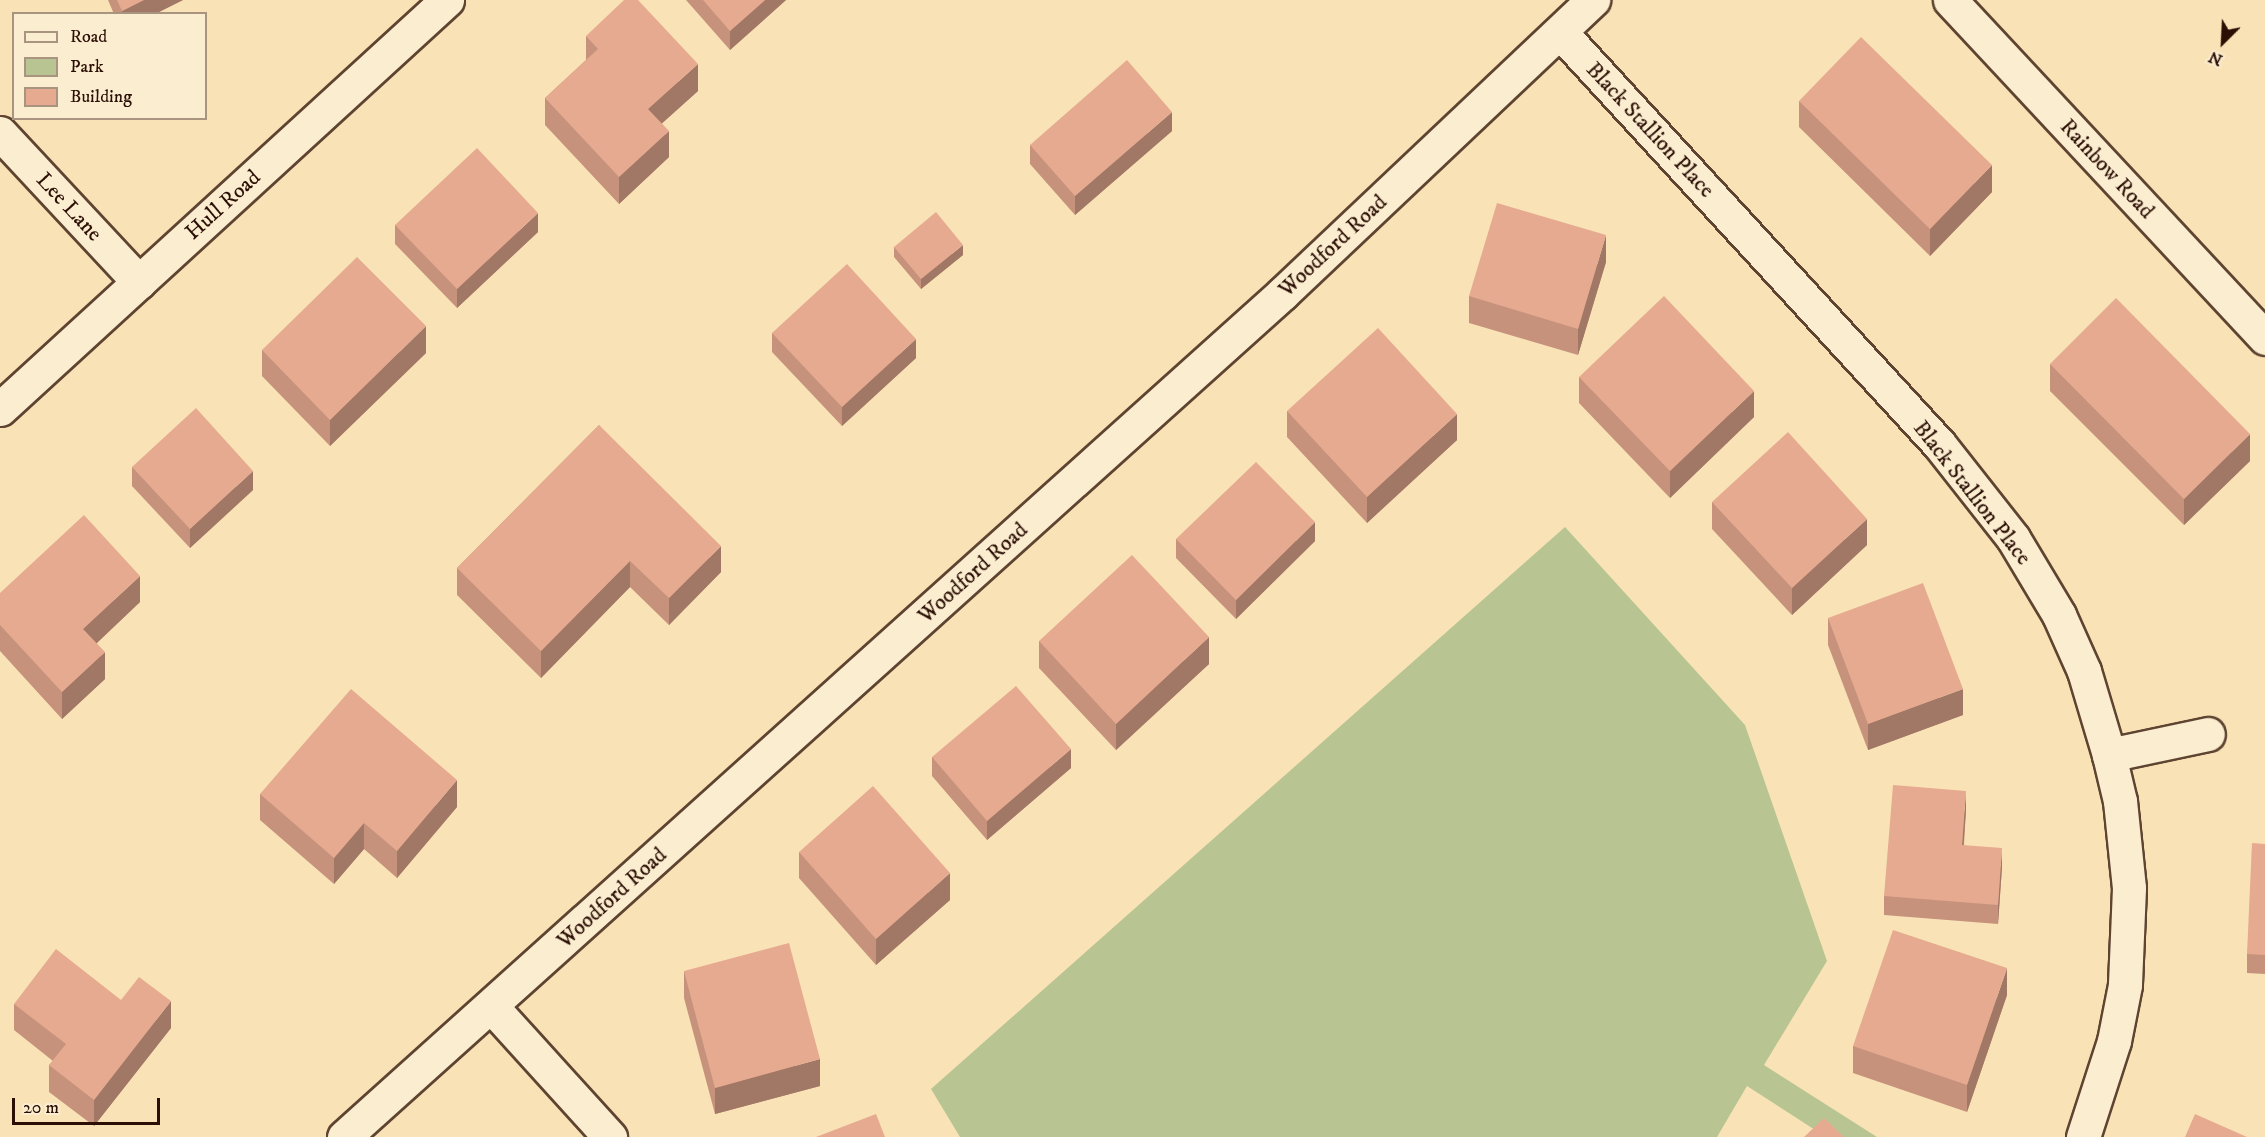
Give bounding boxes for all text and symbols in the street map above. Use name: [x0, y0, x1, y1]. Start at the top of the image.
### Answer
legend: [12, 12, 207, 120]
north arrow: [2193, 12, 2253, 72]
text: Road: [70, 26, 107, 48]
text: N: [2206, 47, 2226, 70]
text: Park: [70, 56, 104, 78]
street label: Black Stallion Place: [1580, 57, 1720, 203]
text: Building: [70, 86, 132, 108]
street label: Rainbow Road: [2054, 114, 2160, 224]
street label: Hull Road: [180, 164, 266, 246]
street label: Lee Lane: [31, 167, 107, 247]
street label: Woodford Road: [1273, 189, 1393, 303]
street label: Black Stallion Place: [1907, 416, 2037, 570]
street label: Woodford Road: [913, 517, 1033, 629]
street label: Woodford Road: [552, 842, 672, 954]
scale bar: [15, 1086, 164, 1124]
text: 20 m: [23, 1097, 59, 1119]

